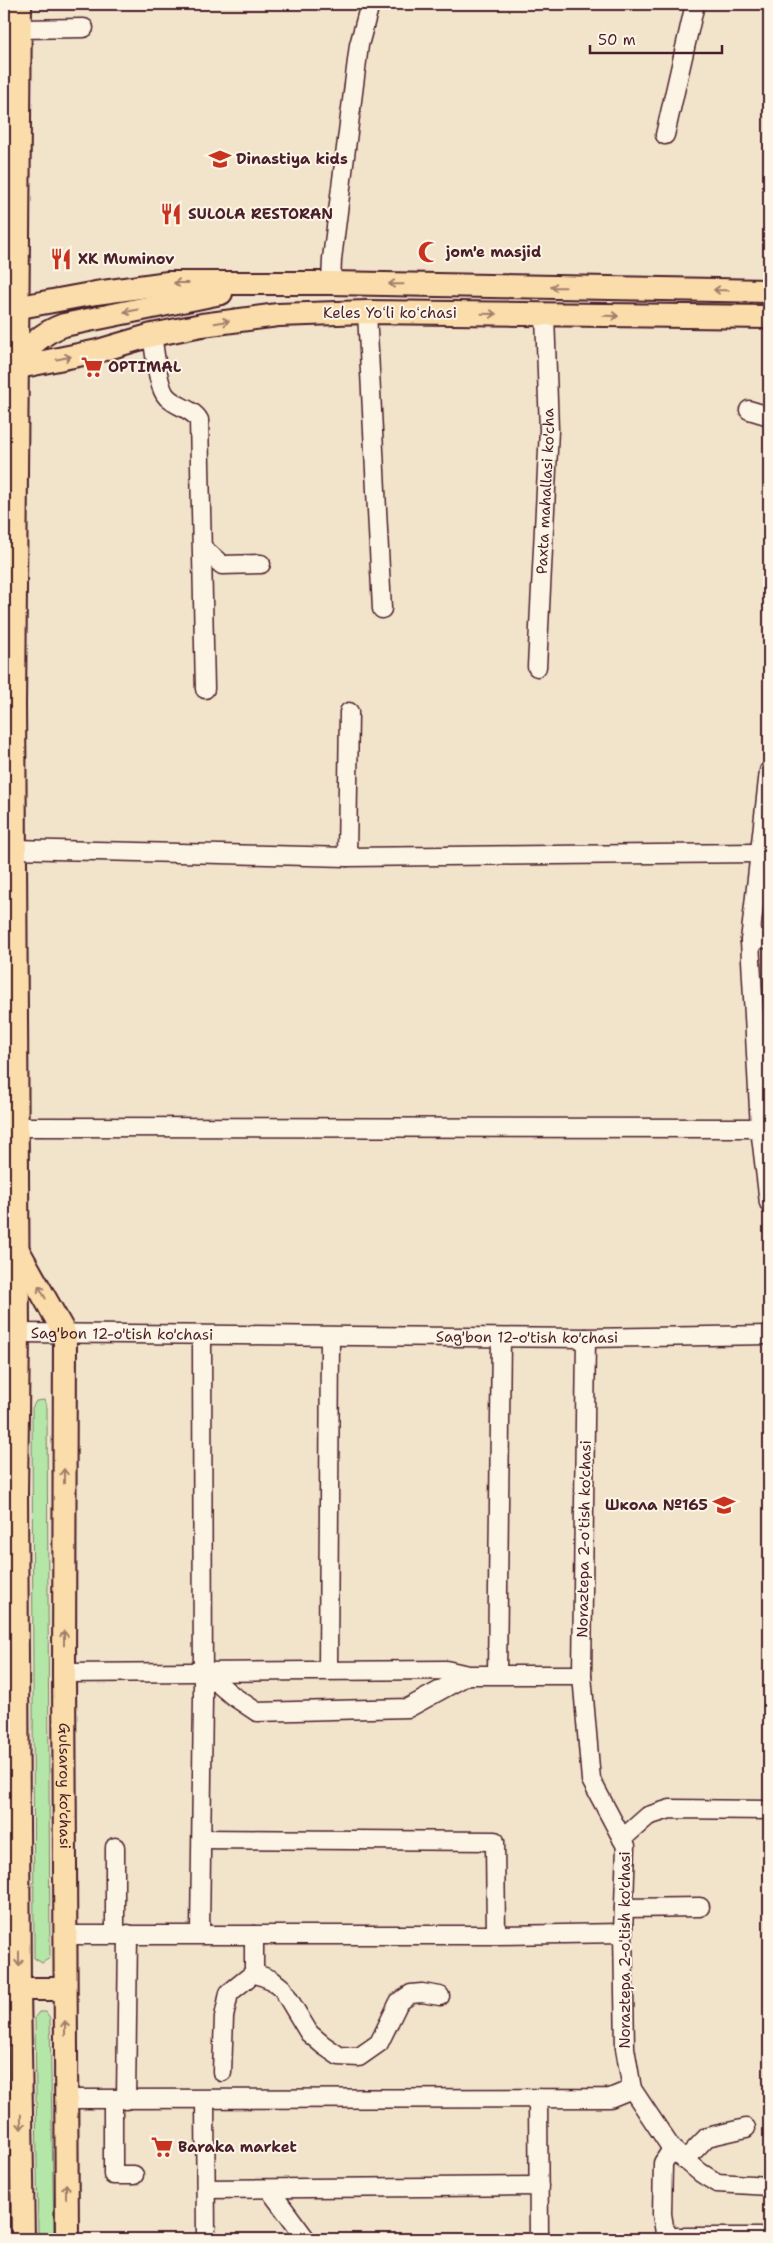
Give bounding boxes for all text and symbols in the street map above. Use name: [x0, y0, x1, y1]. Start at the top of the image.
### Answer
scale bar: [590, 22, 723, 54]
text: 50 m: [598, 30, 636, 50]
school or university icon: Dinastiya kids: [207, 146, 233, 172]
place label: Dinastiya kids: [236, 149, 348, 169]
restaurant icon: SULOLA RESTORAN: [158, 201, 184, 227]
place label: SULOLA RESTORAN: [188, 204, 333, 224]
mosque icon: jom'e masjid: [416, 239, 442, 265]
place label: jom'e masjid: [445, 242, 541, 262]
restaurant icon: XK Muminov: [48, 246, 74, 272]
place label: XK Muminov: [78, 249, 175, 269]
one-way arrow: [173, 278, 189, 288]
one-way arrow: [388, 279, 404, 289]
one-way arrow: [550, 282, 566, 292]
one-way arrow: [713, 285, 729, 295]
street label: Keles Yoʻli koʻchasi: [323, 303, 457, 323]
one-way arrow: [123, 307, 139, 317]
one-way arrow: [481, 309, 497, 319]
one-way arrow: [603, 311, 619, 320]
one-way arrow: [214, 316, 230, 326]
one-way arrow: [56, 353, 72, 362]
supermarket icon: OPTIMAL: [79, 354, 105, 380]
place label: OPTIMAL: [108, 357, 181, 377]
street label: Paxta mahallasi ko'cha: [532, 407, 559, 575]
one-way arrow: [36, 1286, 46, 1300]
street label: Sag'bon 12-o'tish ko'chasi: [31, 1323, 213, 1345]
street label: Sag'bon 12-o'tish ko'chasi: [436, 1327, 618, 1348]
street label: Noraztepa 2-oʻtish ko'chasi: [572, 1440, 596, 1638]
one-way arrow: [59, 1468, 69, 1484]
school or university icon: Школа №165: [711, 1492, 737, 1518]
place label: Школа №165: [605, 1495, 708, 1515]
one-way arrow: [59, 1630, 69, 1646]
street label: Gulsaroy ko'chasi: [54, 1723, 75, 1849]
street label: Noraztepa 2-oʻtish ko'chasi: [615, 1851, 635, 2049]
one-way arrow: [14, 1951, 24, 1967]
one-way arrow: [60, 2020, 70, 2036]
one-way arrow: [16, 2114, 26, 2130]
supermarket icon: Baraka market: [149, 2134, 175, 2160]
place label: Baraka market: [178, 2137, 297, 2157]
one-way arrow: [61, 2183, 70, 2199]

